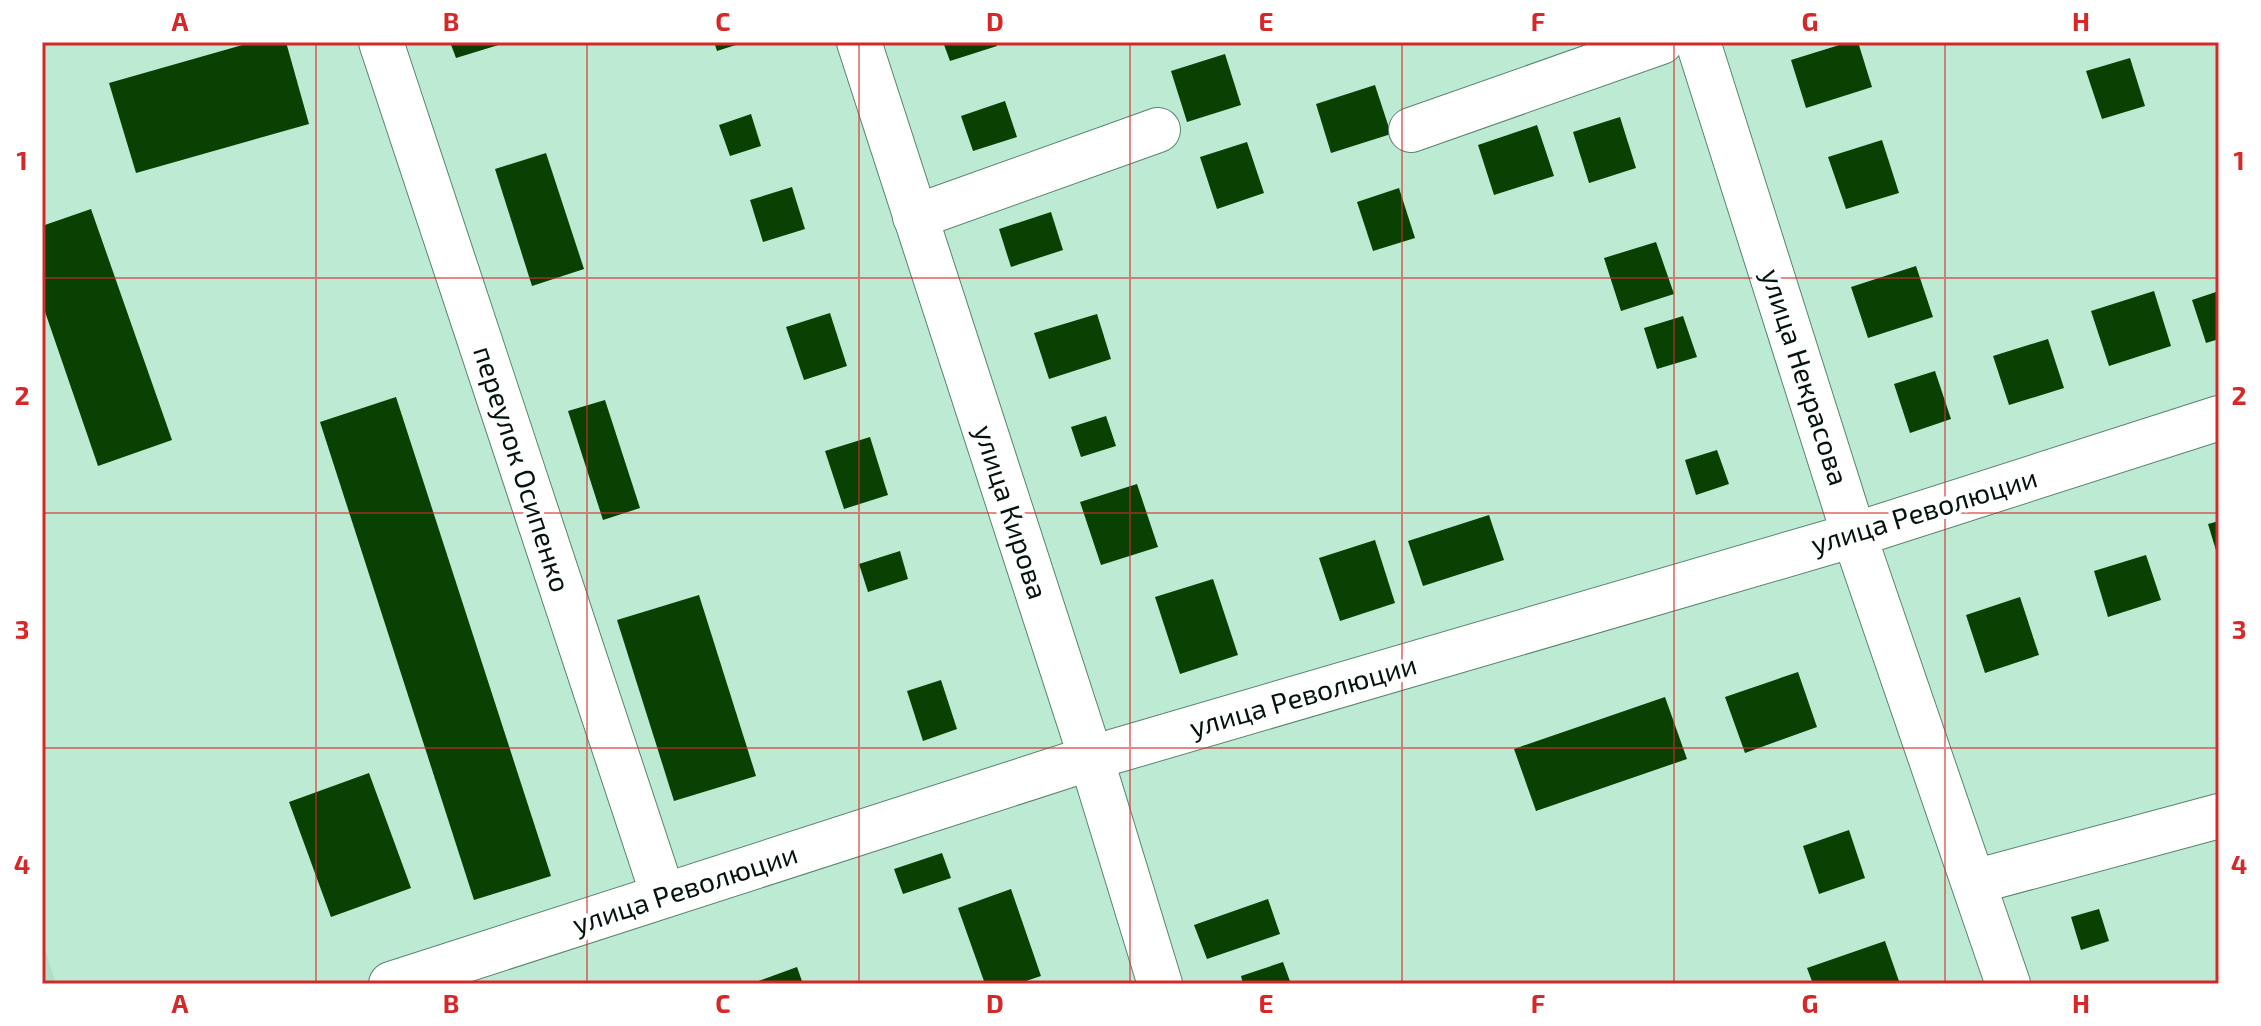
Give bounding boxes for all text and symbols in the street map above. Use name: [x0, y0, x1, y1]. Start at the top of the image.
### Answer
text: A: [172, 5, 189, 36]
text: B: [443, 5, 459, 36]
text: C: [715, 5, 731, 36]
text: D: [986, 5, 1004, 36]
text: E: [1258, 5, 1274, 36]
text: F: [1531, 5, 1545, 36]
text: G: [1802, 5, 1818, 36]
text: H: [2072, 5, 2090, 36]
text: 1: [16, 144, 28, 175]
text: 1: [2233, 144, 2245, 175]
street label: улица Некрасова: [1755, 264, 1857, 489]
street label: переулок Осипенко: [467, 341, 579, 596]
text: 2: [14, 379, 30, 410]
text: 2: [2231, 379, 2247, 410]
street label: улица Кирова: [968, 420, 1056, 603]
street label: улица Революции: [1807, 459, 2041, 561]
text: 3: [15, 613, 29, 644]
text: 3: [2232, 613, 2246, 644]
street label: улица Революции: [1185, 646, 1420, 744]
street label: улица Революции: [568, 836, 802, 940]
text: 4: [14, 848, 30, 879]
text: 4: [2231, 848, 2247, 879]
text: A: [172, 987, 189, 1018]
text: B: [443, 987, 459, 1018]
text: C: [715, 987, 731, 1018]
text: D: [986, 987, 1004, 1018]
text: E: [1258, 987, 1274, 1018]
text: F: [1531, 987, 1545, 1018]
text: G: [1802, 987, 1818, 1018]
text: H: [2072, 987, 2090, 1018]

